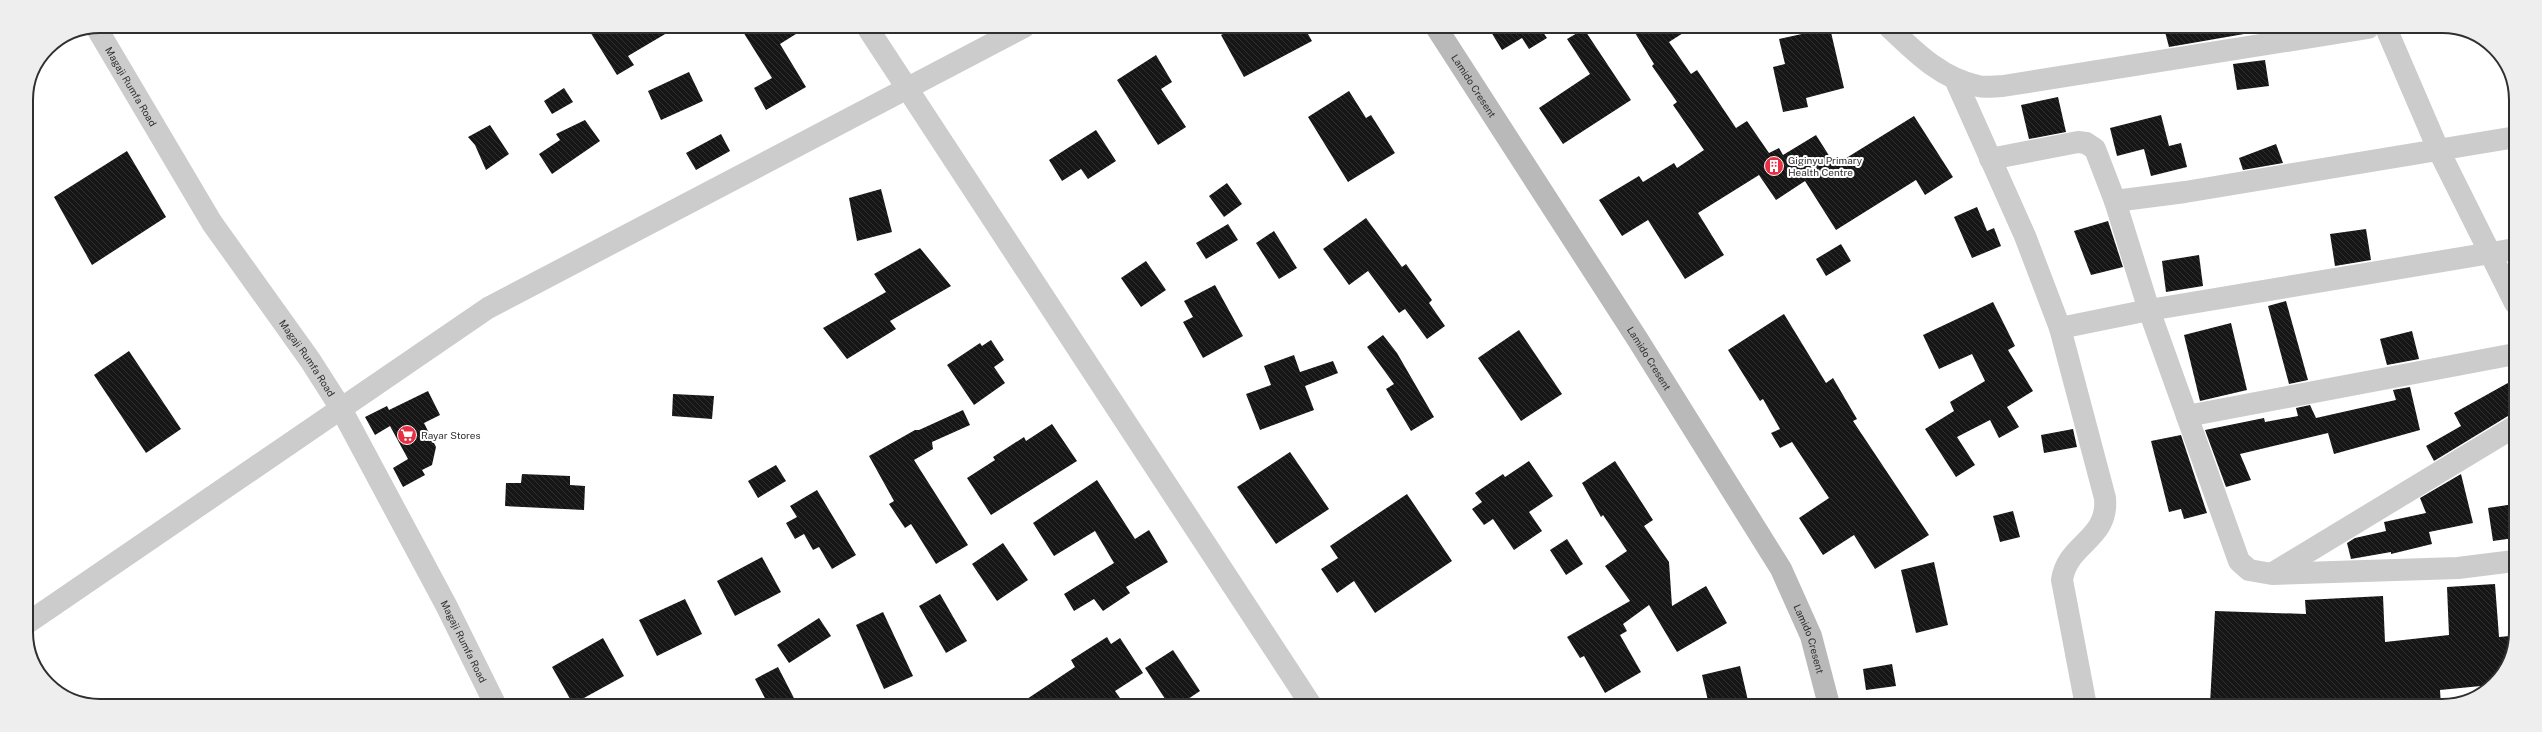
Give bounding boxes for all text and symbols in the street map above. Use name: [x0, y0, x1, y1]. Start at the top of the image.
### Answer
street label: Magaji Rumfa Road: [103, 44, 159, 128]
street label: Lamido Cresent: [1449, 52, 1499, 120]
place label: Giginyu Primary Health Centre: [1788, 154, 1863, 178]
building icon: Giginyu Primary Health Centre: [1763, 155, 1785, 177]
street label: Magaji Rumfa Road: [277, 317, 338, 399]
street label: Lamido Cresent: [1625, 324, 1674, 392]
supermarket icon: Rayar Stores: [396, 424, 418, 446]
place label: Rayar Stores: [421, 429, 481, 441]
street label: Magaji Rumfa Road: [438, 598, 489, 684]
street label: Lamido Cresent: [1791, 602, 1827, 675]

